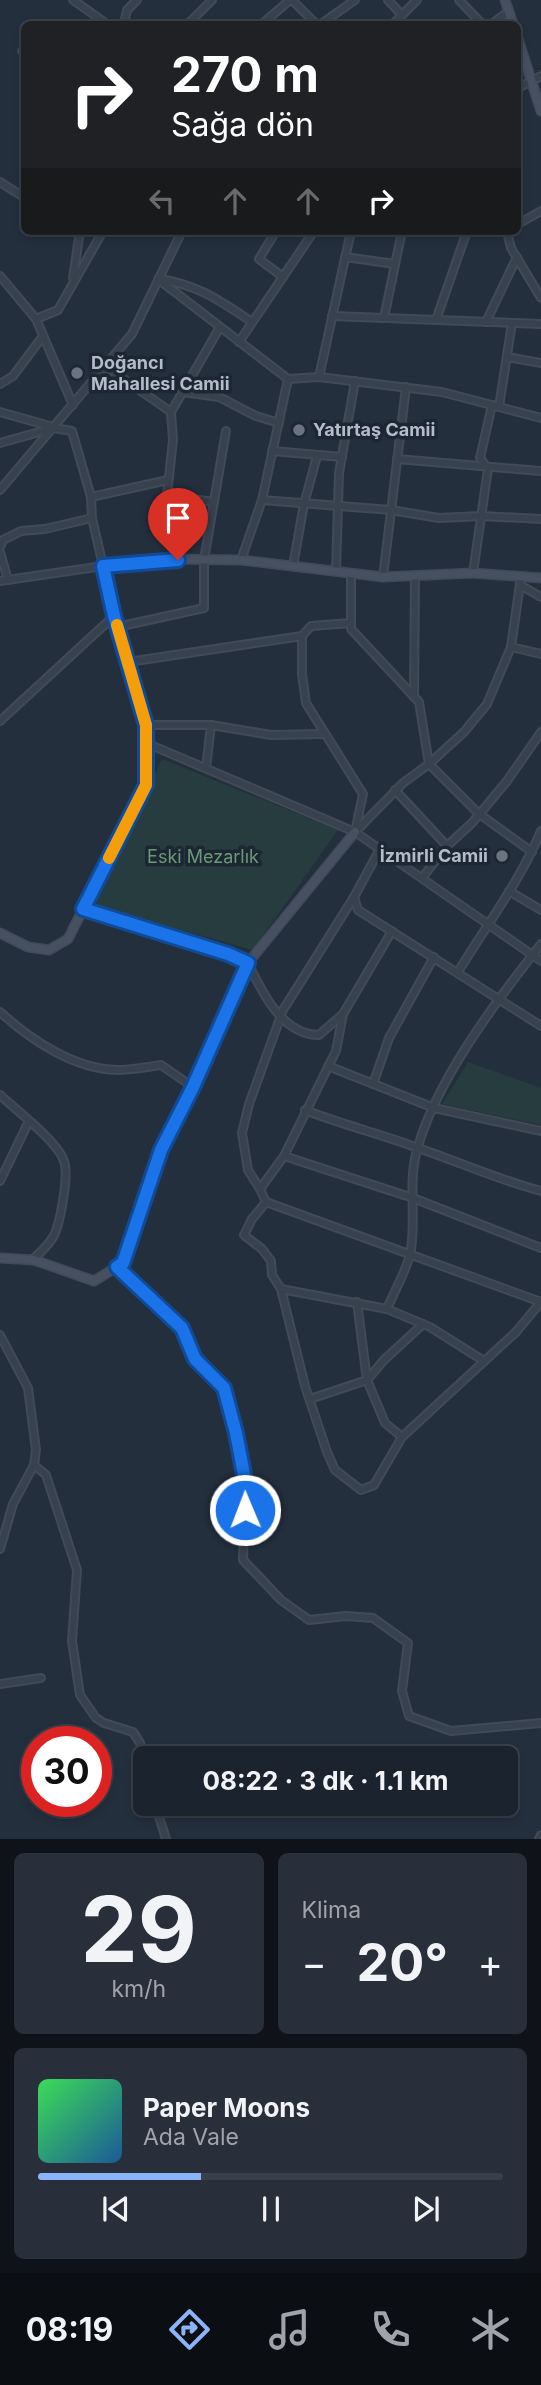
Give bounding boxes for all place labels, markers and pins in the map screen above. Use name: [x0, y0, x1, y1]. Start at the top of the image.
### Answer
place label: Doğancı Mahallesi Camii: [91, 352, 230, 394]
marker: Doğancı Mahallesi Camii: [69, 365, 85, 381]
place label: Yatırtaş Camii: [313, 419, 435, 440]
marker: Yatırtaş Camii: [291, 422, 307, 438]
pin: [148, 488, 208, 560]
place label: İzmirli Camii: [380, 845, 488, 866]
marker: İzmirli Camii: [494, 848, 510, 864]

